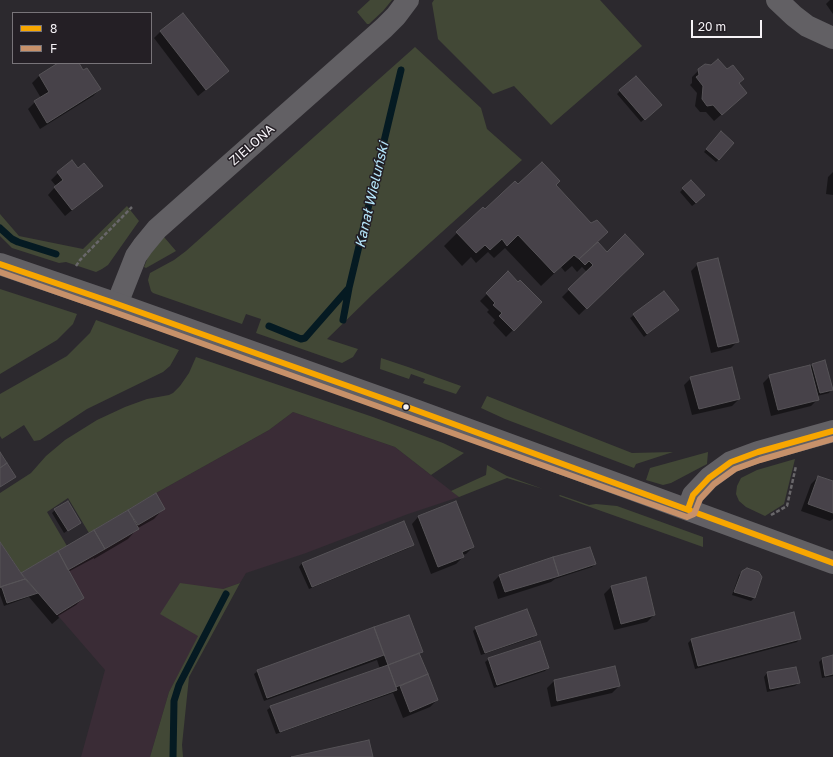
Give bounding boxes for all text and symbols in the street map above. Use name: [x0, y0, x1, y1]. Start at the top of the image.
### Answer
legend: [12, 12, 152, 64]
scale bar: [693, 12, 764, 38]
text: 20 m: [698, 19, 726, 34]
text: 8: [50, 21, 57, 36]
text: F: [50, 41, 57, 56]
street label: ZIELONA: [226, 121, 278, 169]
water label: Kanał Wieluński: [352, 140, 392, 250]
unlabelled marker: [401, 402, 411, 412]

